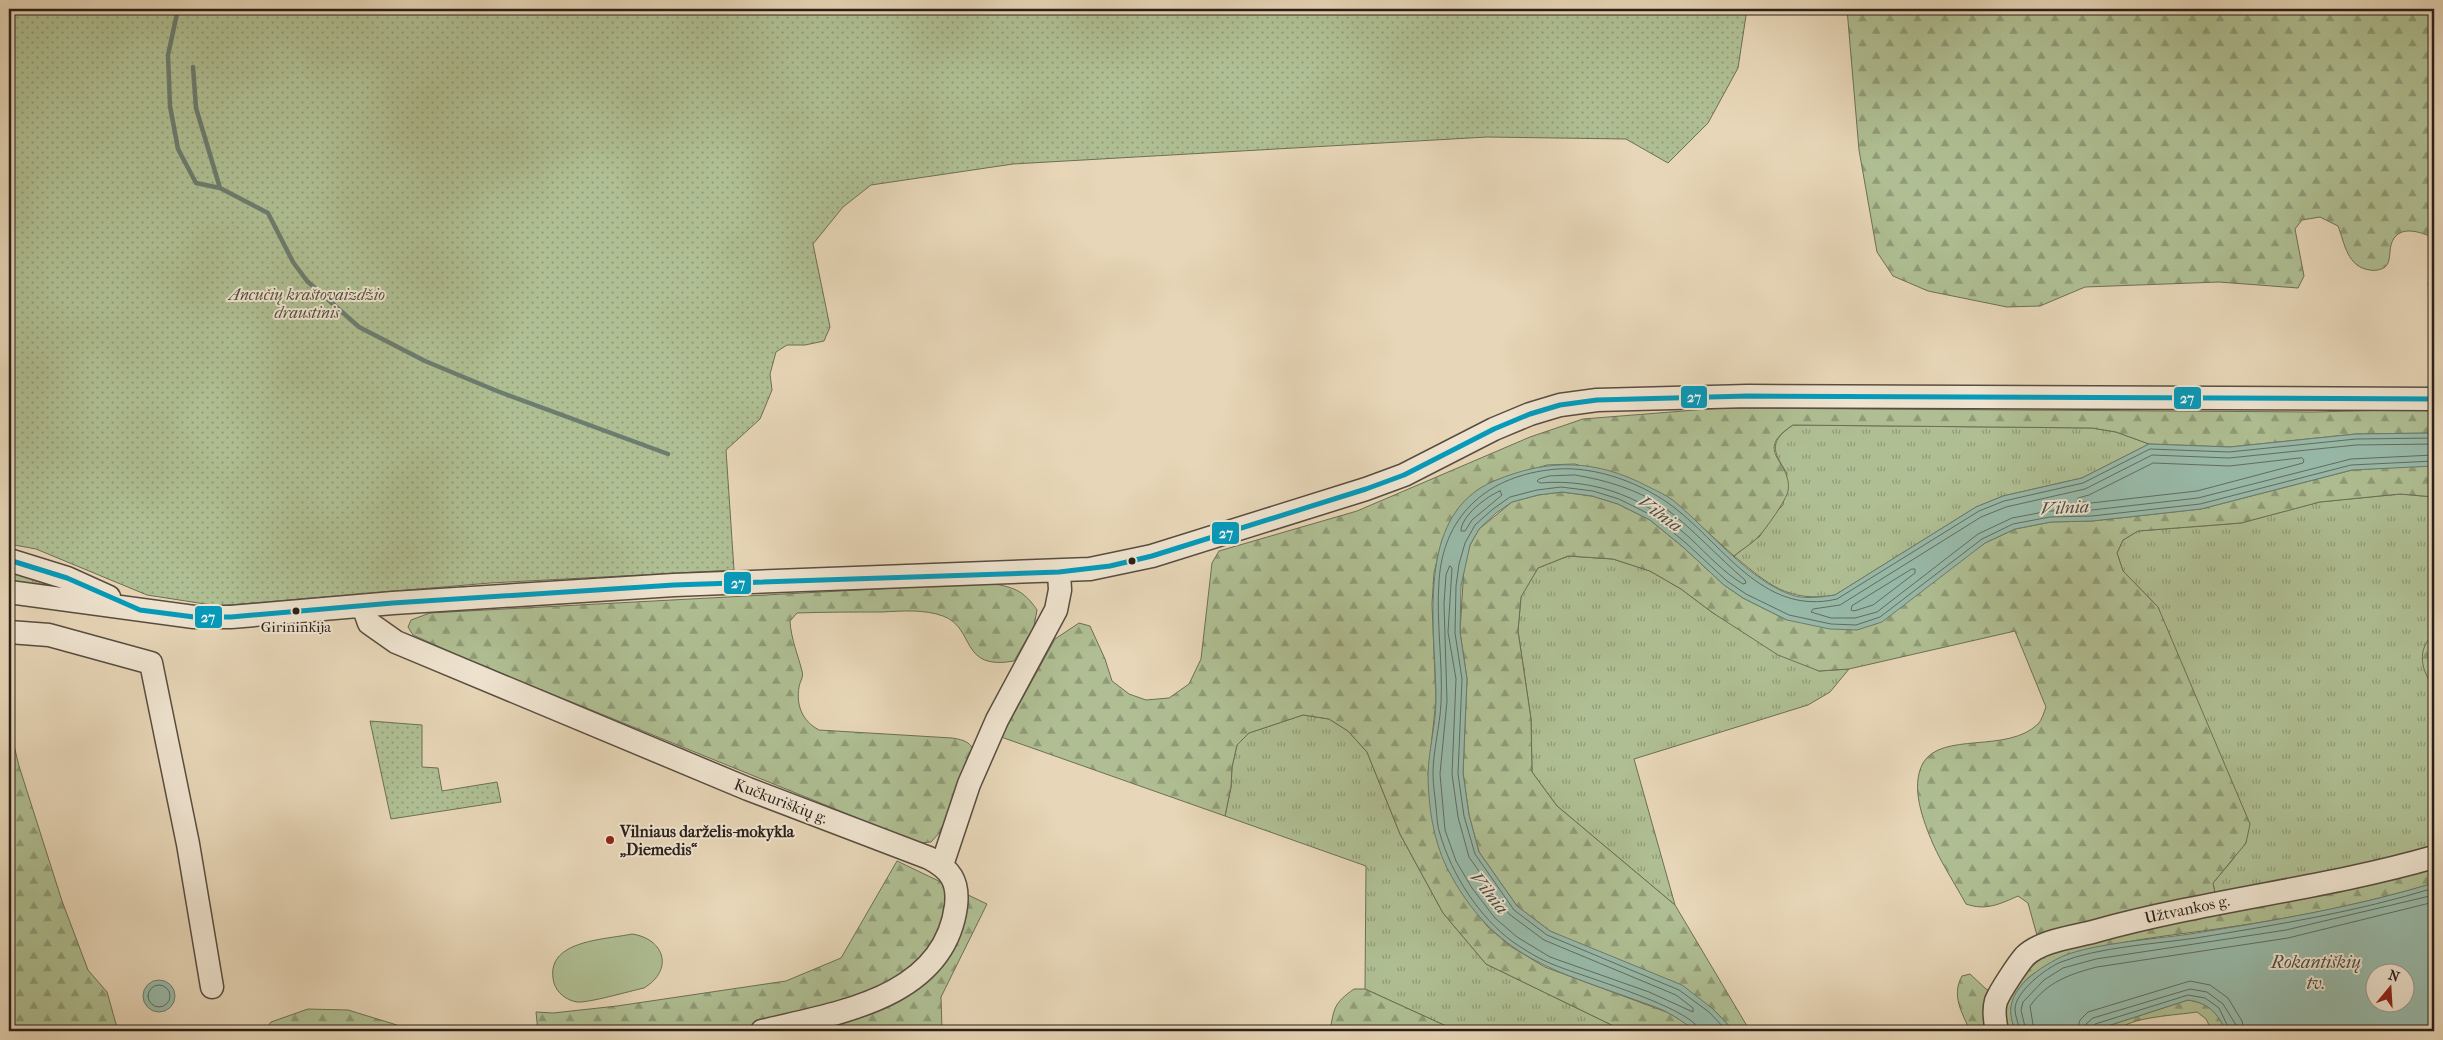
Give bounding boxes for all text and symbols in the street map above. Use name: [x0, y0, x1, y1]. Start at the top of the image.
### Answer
park label: Ancučių kraštovaizdžio draustinis: [227, 285, 385, 322]
line badge: 27: [1680, 385, 1708, 409]
line badge: 27: [2173, 386, 2202, 410]
text: 27: [1687, 389, 1701, 406]
text: 27: [2180, 390, 2194, 407]
water label: Vilnia: [1634, 491, 1686, 537]
water label: Vilnia: [2040, 496, 2090, 520]
line badge: 27: [1211, 521, 1240, 545]
text: 27: [1219, 525, 1233, 542]
unlabelled marker: [1127, 556, 1137, 566]
line badge: 27: [723, 571, 752, 595]
text: 27: [731, 575, 745, 592]
line badge: 27: [194, 605, 223, 629]
marker: Girininkija: [291, 606, 301, 616]
text: 27: [201, 609, 215, 626]
place label: Girininkija: [261, 618, 332, 636]
street label: Kučkuriškių g.: [731, 774, 831, 828]
place label: Vilniaus darželis-mokykla „Diemedis“: [619, 822, 795, 859]
marker: Vilniaus darželis-mokykla „Diemedis“: [604, 834, 616, 846]
water label: Vilnia: [1466, 868, 1512, 918]
street label: Užtvankos g.: [2143, 891, 2231, 927]
water label: Rokantiškių tv.: [2270, 952, 2361, 994]
north arrow: [2366, 962, 2416, 1012]
text: N: [2386, 966, 2402, 986]

